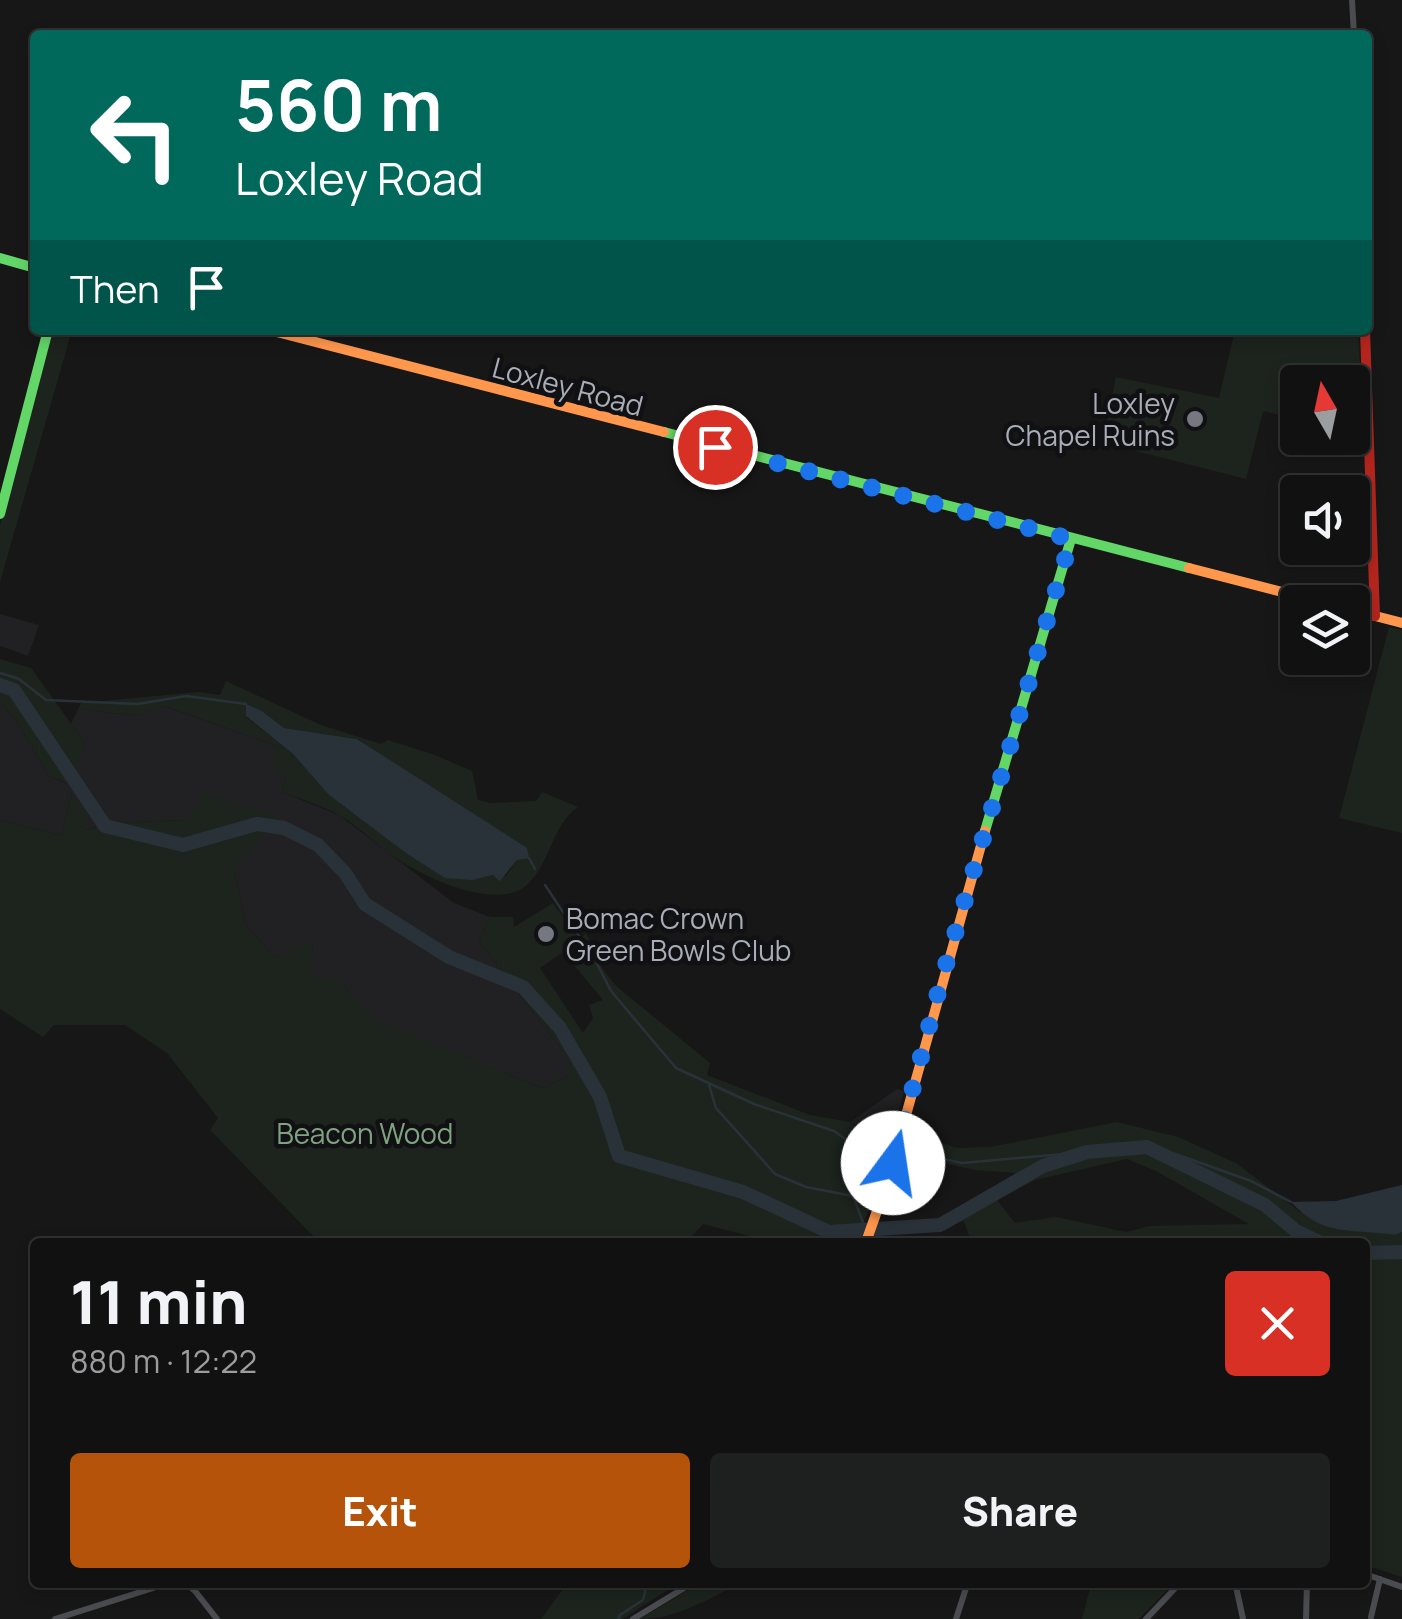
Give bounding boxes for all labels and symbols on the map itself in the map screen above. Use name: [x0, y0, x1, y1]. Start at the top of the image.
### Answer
street label: Loxley Road: [488, 348, 648, 424]
north arrow: [1280, 365, 1370, 455]
place label: Loxley Chapel Ruins: [1006, 384, 1175, 454]
pin: [673, 405, 758, 490]
marker: Loxley Chapel Ruins: [1184, 408, 1206, 430]
place label: Bomac Crown Green Bowls Club: [566, 899, 791, 969]
marker: Bomac Crown Green Bowls Club: [535, 923, 557, 945]
position arrow: [841, 1111, 945, 1215]
park label: Beacon Wood: [277, 1114, 453, 1152]

